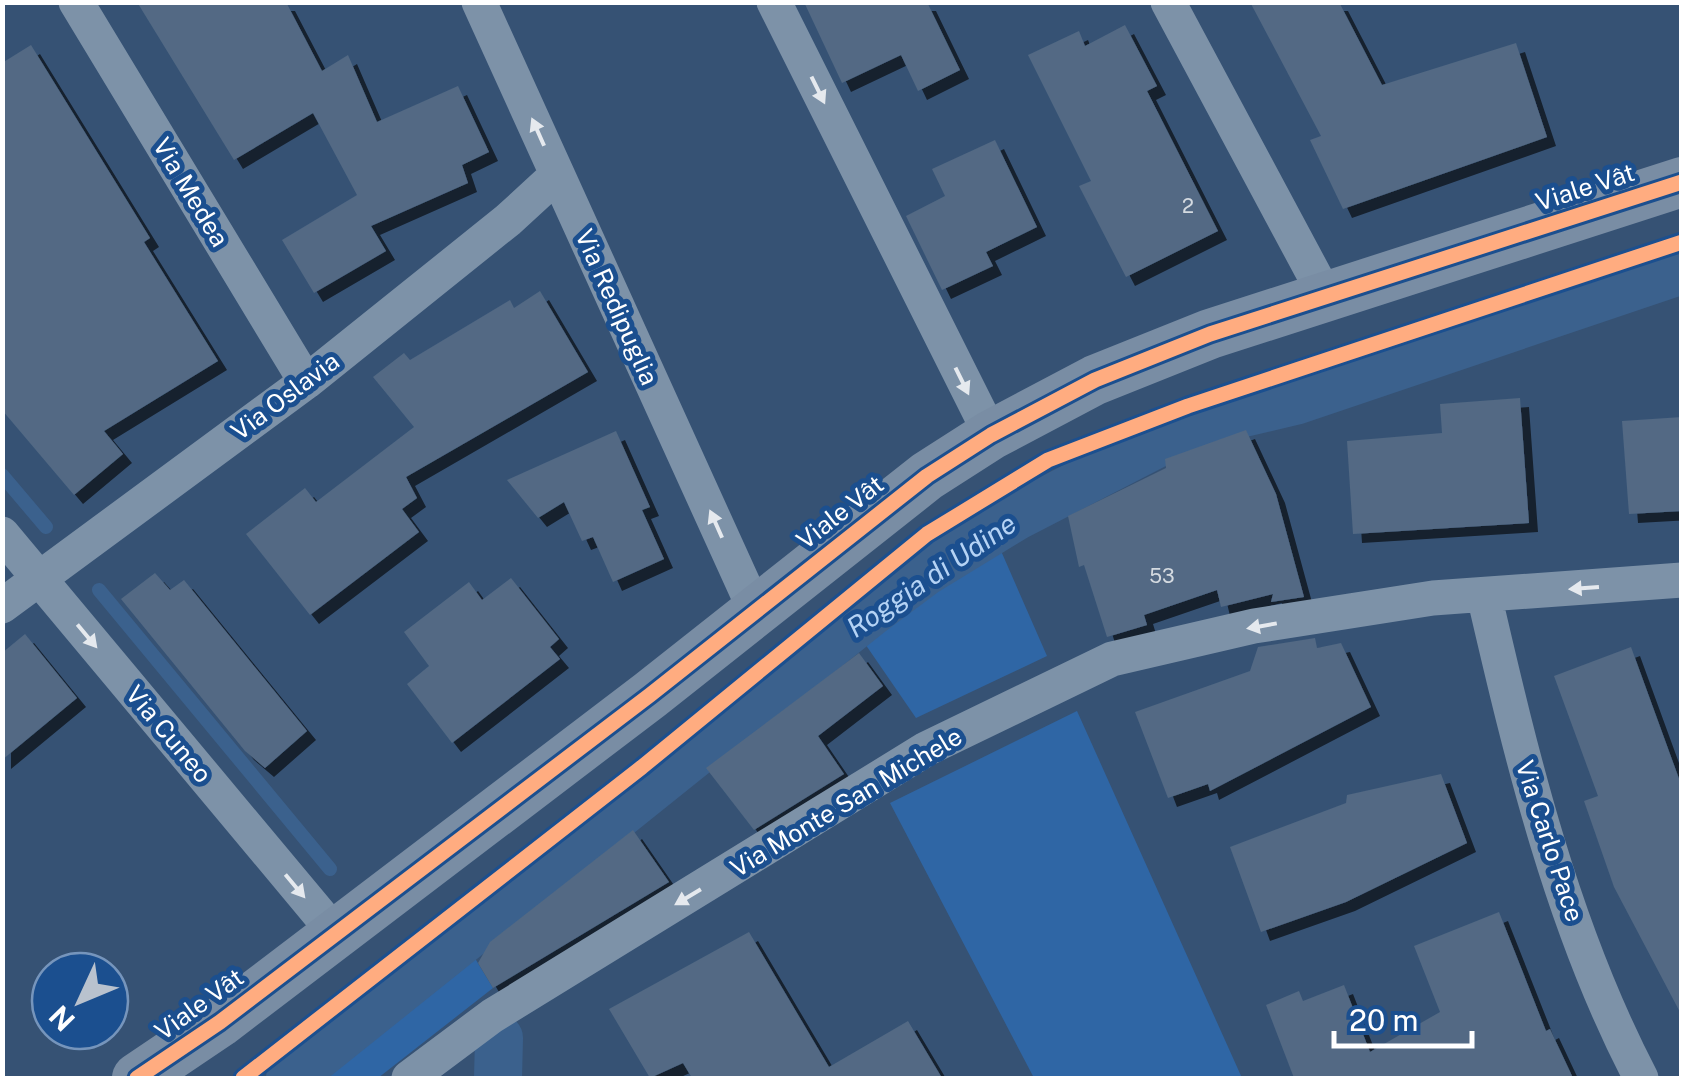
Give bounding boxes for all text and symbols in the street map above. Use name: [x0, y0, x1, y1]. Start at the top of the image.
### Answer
one-way arrow: [809, 75, 826, 104]
one-way arrow: [530, 117, 546, 147]
street label: Via Medea: [147, 132, 235, 252]
street label: Viale Vât: [1532, 157, 1638, 217]
house number: 2: [1182, 194, 1194, 218]
street label: Via Redipuglia: [569, 224, 665, 390]
street label: Via Oslavia: [225, 346, 345, 446]
one-way arrow: [953, 367, 970, 396]
street label: Viale Vât: [791, 469, 889, 555]
water label: Roggia di Udine: [840, 506, 1022, 644]
one-way arrow: [707, 509, 724, 538]
house number: 53: [1149, 564, 1175, 588]
one-way arrow: [1568, 580, 1600, 596]
one-way arrow: [1246, 618, 1277, 634]
one-way arrow: [76, 623, 97, 648]
street label: Via Cuneo: [120, 679, 218, 789]
street label: Via Monte San Michele: [725, 721, 967, 883]
street label: Via Carlo Pace: [1510, 757, 1590, 925]
one-way arrow: [284, 873, 305, 898]
one-way arrow: [674, 888, 702, 905]
north arrow: [30, 951, 130, 1051]
street label: Viale Vât: [149, 962, 249, 1046]
scale bar: [1334, 986, 1472, 1048]
text: N: [42, 999, 81, 1038]
text: 20 m: [1349, 1002, 1418, 1038]

